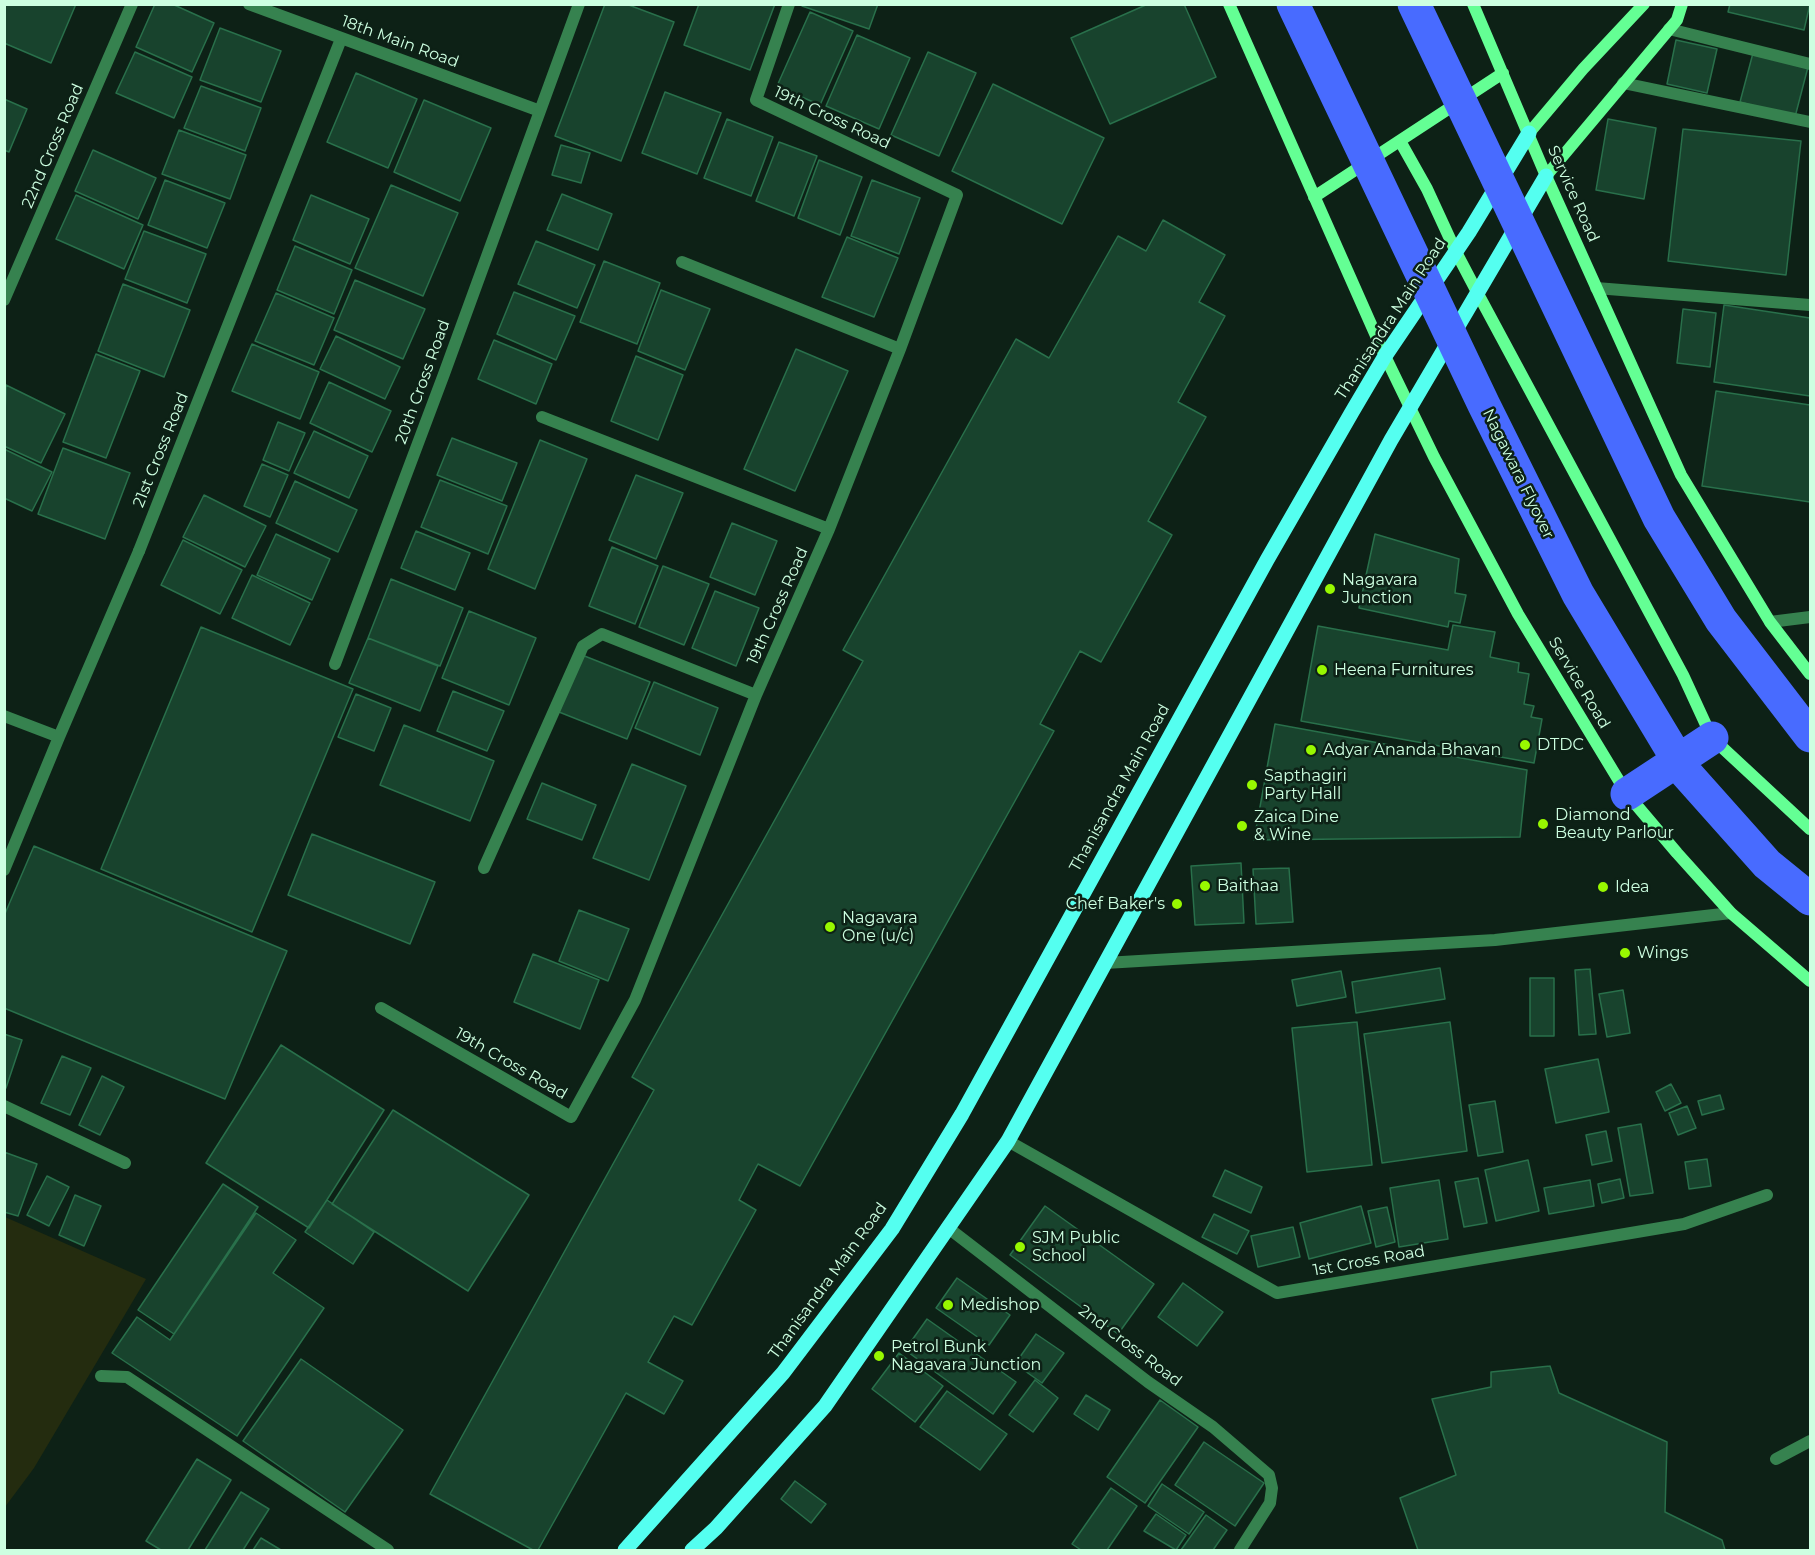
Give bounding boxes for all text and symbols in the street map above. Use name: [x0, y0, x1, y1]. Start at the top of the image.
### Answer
street label: 18th Main Road: [339, 12, 461, 72]
street label: 22nd Cross Road: [18, 81, 88, 211]
street label: 19th Cross Road: [771, 83, 893, 153]
street label: Service Road: [1543, 143, 1603, 245]
street label: Thanisandra Main Road: [1332, 235, 1450, 403]
street label: 20th Cross Road: [392, 317, 454, 447]
street label: 21st Cross Road: [129, 390, 193, 510]
street label: Nagawara Flyover: [1478, 406, 1558, 542]
street label: 19th Cross Road: [744, 544, 812, 668]
place label: Nagavara Junction: [1342, 570, 1418, 608]
marker: Nagavara Junction: [1323, 582, 1337, 596]
street label: Service Road: [1544, 634, 1614, 732]
place label: Heena Furnitures: [1334, 660, 1474, 680]
marker: Heena Furnitures: [1315, 663, 1329, 677]
street label: Thanisandra Main Road: [1066, 701, 1174, 875]
place label: DTDC: [1537, 735, 1584, 755]
marker: DTDC: [1518, 738, 1532, 752]
place label: Adyar Ananda Bhavan: [1323, 740, 1501, 760]
marker: Adyar Ananda Bhavan: [1304, 743, 1318, 757]
place label: Sapthagiri Party Hall: [1264, 766, 1347, 804]
marker: Sapthagiri Party Hall: [1245, 778, 1259, 792]
place label: Diamond Beauty Parlour: [1555, 805, 1674, 843]
place label: Zaica Dine & Wine: [1254, 807, 1339, 845]
marker: Diamond Beauty Parlour: [1536, 817, 1550, 831]
marker: Zaica Dine & Wine: [1235, 819, 1249, 833]
place label: Baithaa: [1217, 876, 1279, 896]
place label: Idea: [1615, 877, 1650, 897]
marker: Baithaa: [1198, 879, 1212, 893]
marker: Idea: [1596, 880, 1610, 894]
place label: Chef Baker's: [1066, 894, 1165, 914]
marker: Chef Baker's: [1170, 897, 1184, 911]
place label: Nagavara One (u/c): [842, 908, 918, 946]
marker: Nagavara One (u/c): [823, 920, 837, 934]
place label: Wings: [1637, 943, 1688, 963]
marker: Wings: [1618, 946, 1632, 960]
street label: 19th Cross Road: [451, 1024, 571, 1104]
street label: Thanisandra Main Road: [765, 1199, 891, 1363]
place label: SJM Public School: [1032, 1228, 1120, 1266]
marker: SJM Public School: [1013, 1240, 1027, 1254]
street label: 1st Cross Road: [1311, 1242, 1427, 1280]
place label: Medishop: [960, 1295, 1040, 1315]
marker: Medishop: [941, 1298, 955, 1312]
street label: 2nd Cross Road: [1075, 1301, 1185, 1391]
place label: Petrol Bunk Nagavara Junction: [891, 1337, 1041, 1375]
marker: Petrol Bunk Nagavara Junction: [872, 1349, 886, 1363]

